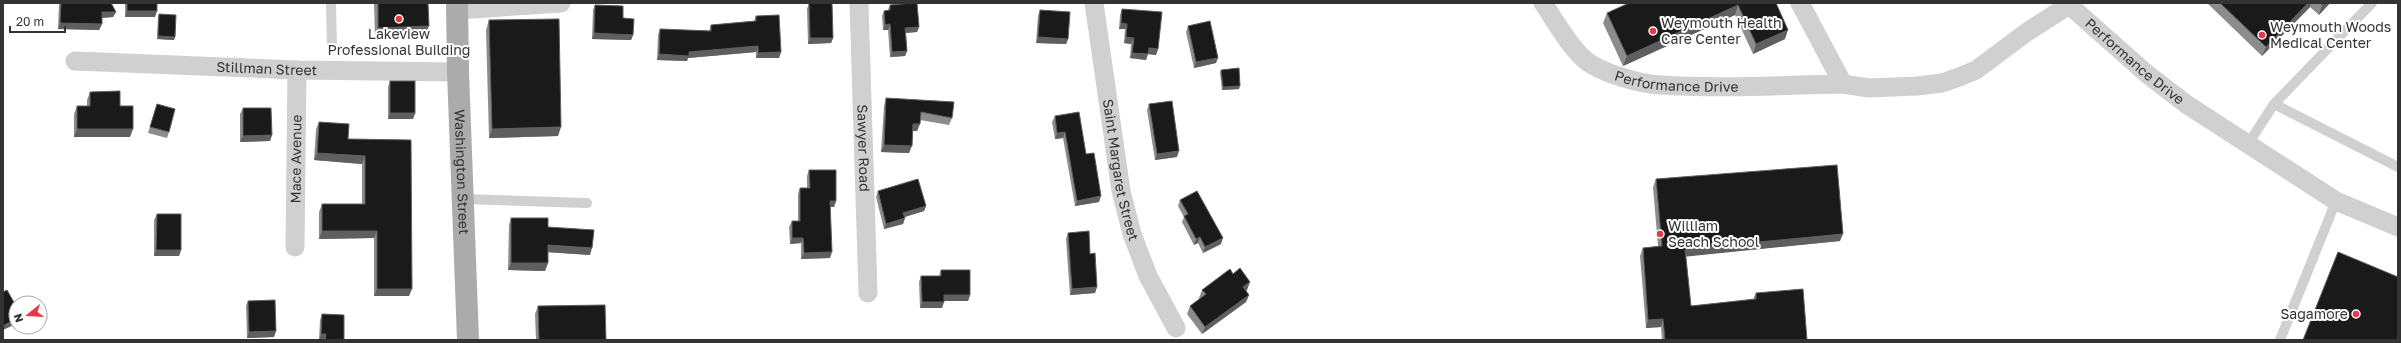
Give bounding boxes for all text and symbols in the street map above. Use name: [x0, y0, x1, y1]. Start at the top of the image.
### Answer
scale bar: [10, 8, 65, 34]
text: 20 m: [16, 14, 44, 29]
marker: Lakeview Professional Building: [394, 14, 404, 24]
place label: Weymouth Health Care Center: [1661, 14, 1782, 47]
street label: Performance Drive: [2082, 14, 2188, 108]
place label: Weymouth Woods Medical Center: [2270, 18, 2391, 51]
place label: Lakeview Professional Building: [328, 25, 470, 58]
marker: Weymouth Health Care Center: [1648, 26, 1658, 36]
marker: Weymouth Woods Medical Center: [2257, 30, 2267, 40]
street label: Stillman Street: [216, 58, 317, 78]
street label: Performance Drive: [1613, 66, 1739, 95]
street label: Saint Margaret Street: [1100, 98, 1143, 243]
street label: Sawyer Road: [854, 104, 874, 192]
street label: Washington Street: [451, 109, 473, 235]
street label: Mace Avenue: [286, 115, 304, 203]
place label: William Seach School: [1668, 217, 1759, 250]
marker: William Seach School: [1655, 229, 1665, 239]
north arrow: [8, 295, 48, 335]
place label: Sagamore: [2280, 305, 2348, 322]
marker: Sagamore: [2351, 309, 2361, 319]
text: N: [11, 312, 25, 324]

